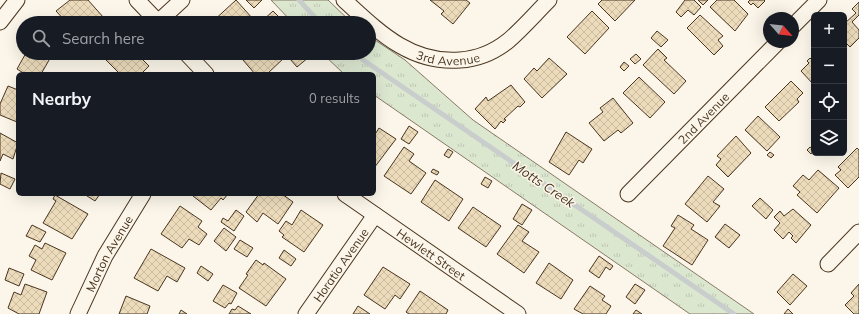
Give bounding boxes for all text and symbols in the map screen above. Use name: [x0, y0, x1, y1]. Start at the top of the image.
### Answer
north arrow: [763, 12, 799, 48]
map controls: [811, 12, 847, 156]
button: +: [811, 12, 847, 48]
search box: [16, 16, 376, 60]
icon: search: [30, 27, 52, 49]
text: Search here: [62, 29, 144, 48]
street label: 3rd Avenue: [414, 47, 481, 68]
button: −: [811, 48, 847, 84]
button: locate: [811, 84, 847, 120]
text: Nearby: [32, 88, 91, 109]
street label: 2nd Avenue: [674, 89, 732, 147]
text: 0 results: [309, 90, 360, 106]
button: layers: [811, 120, 847, 156]
water label: Motts Creek: [510, 157, 578, 211]
street label: Morton Avenue: [82, 212, 136, 294]
street label: Horatio Avenue: [309, 225, 371, 305]
street label: Hewlett Street: [394, 225, 468, 283]

